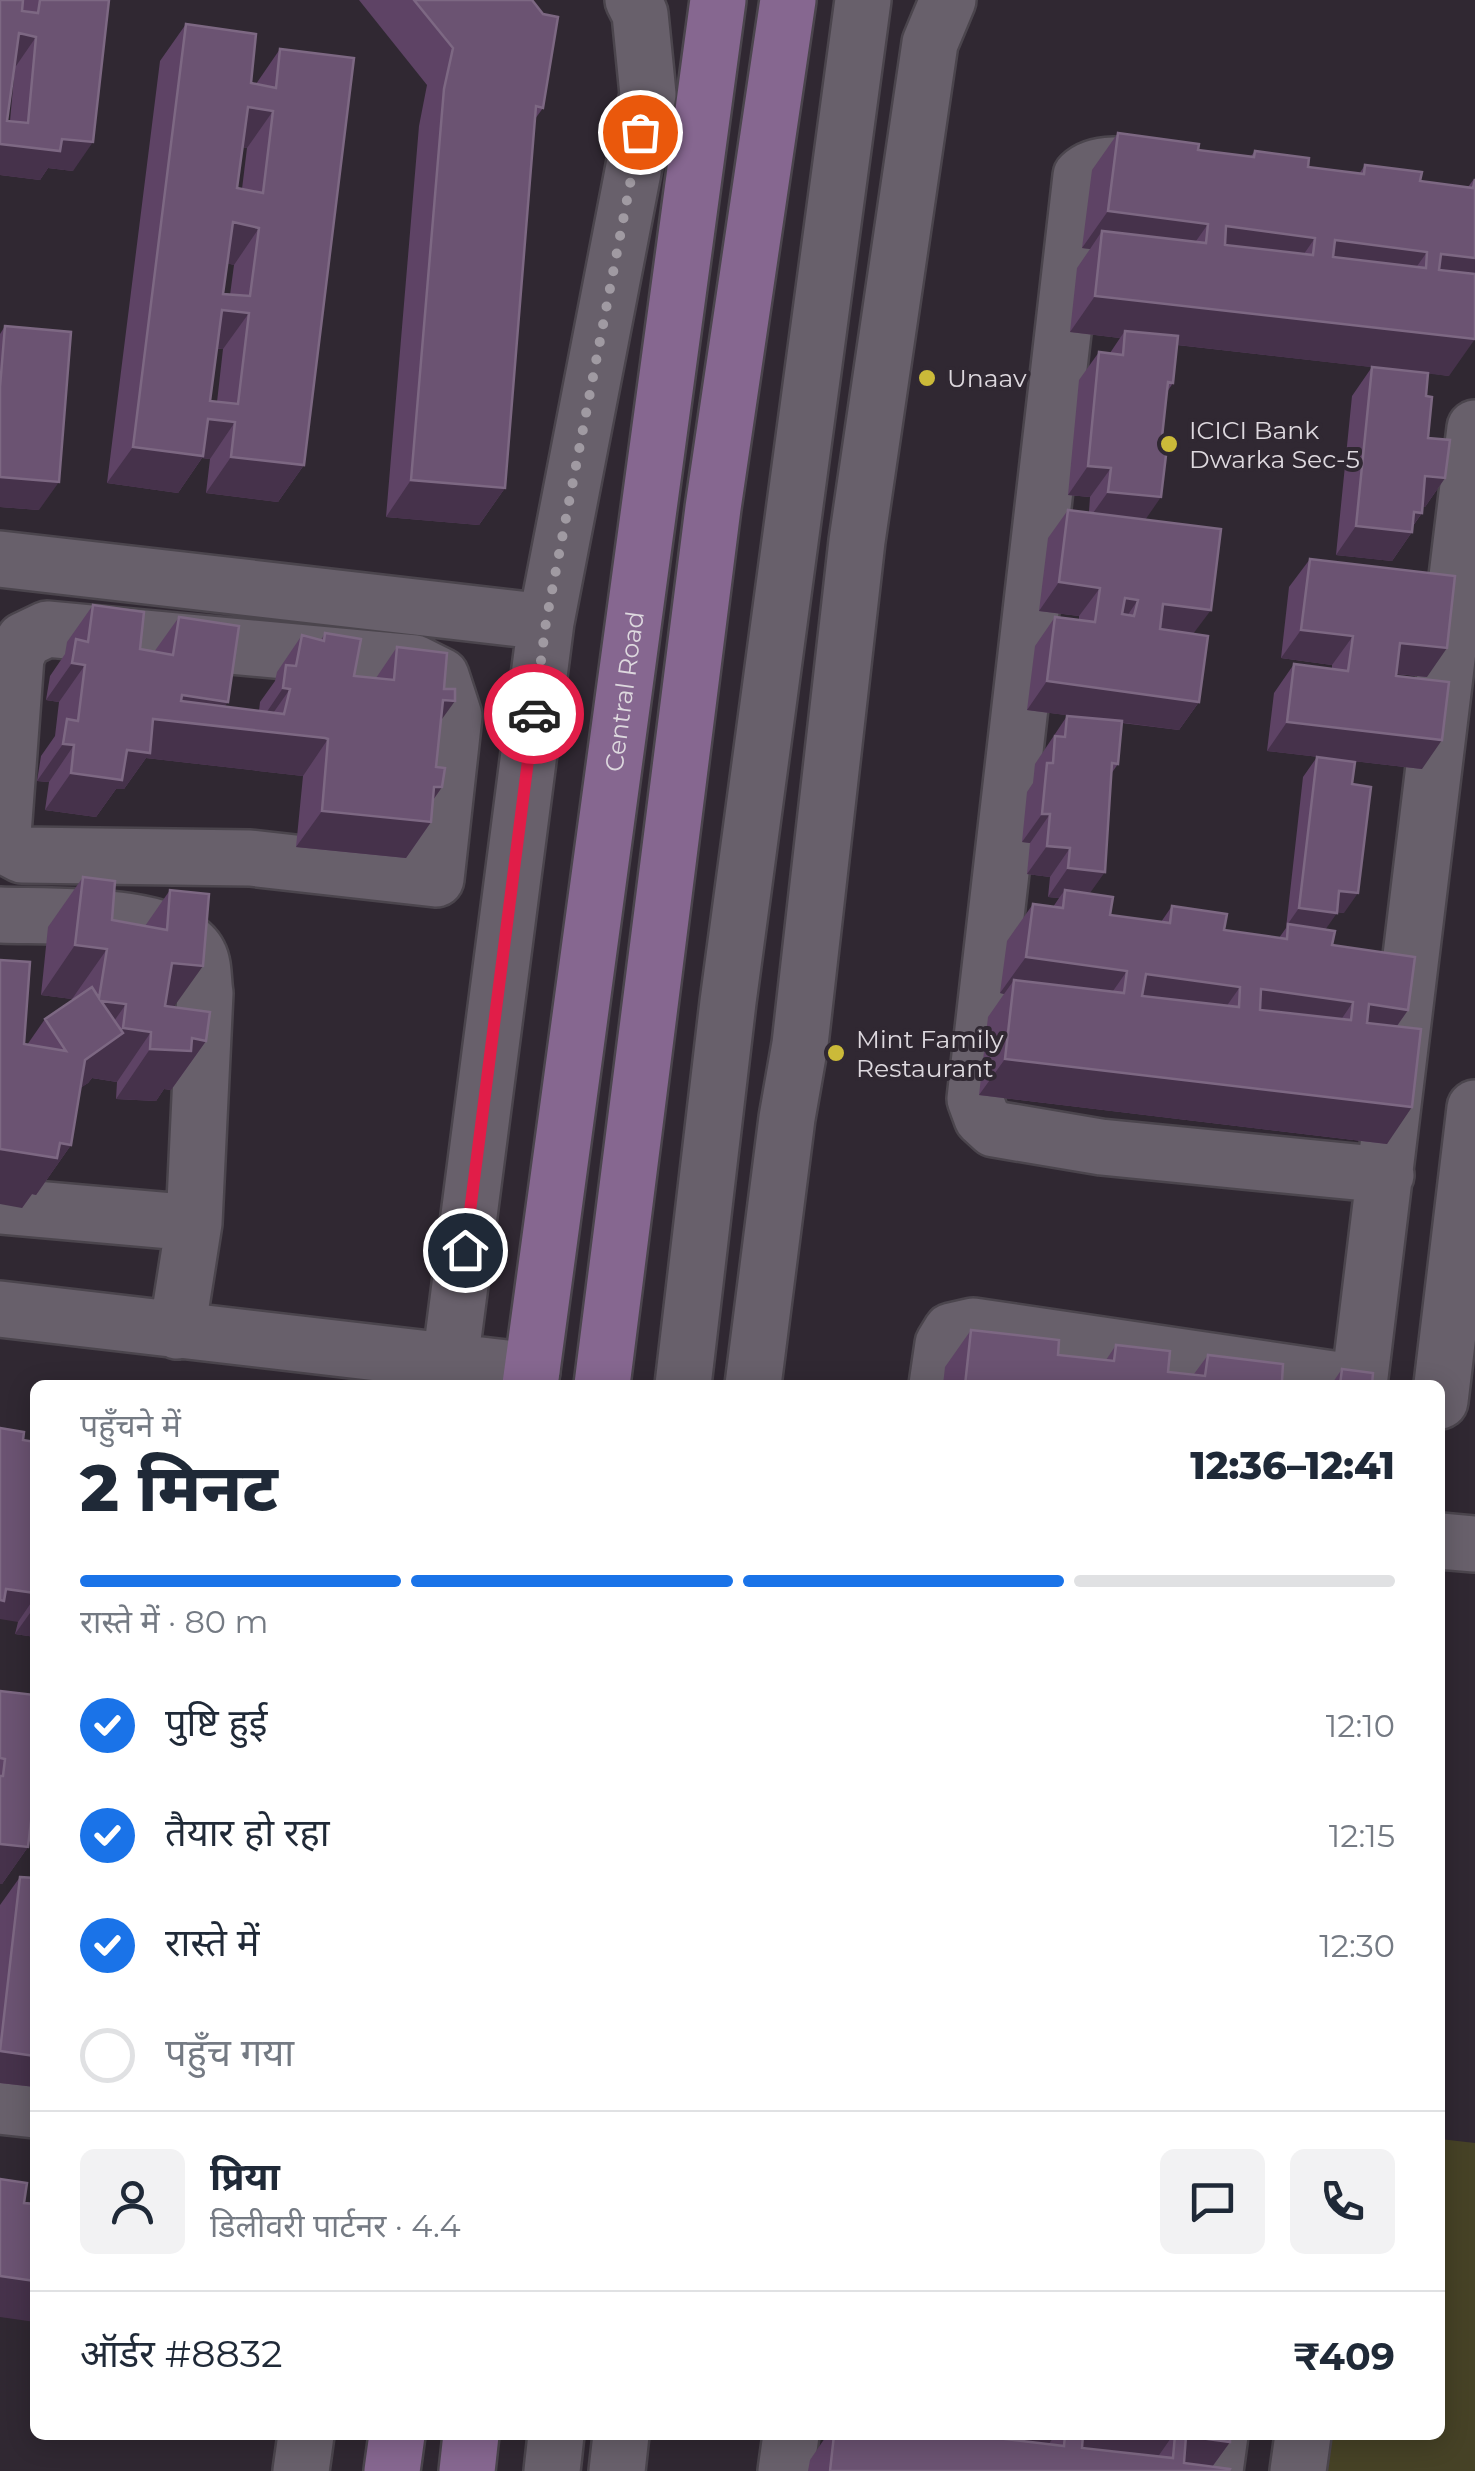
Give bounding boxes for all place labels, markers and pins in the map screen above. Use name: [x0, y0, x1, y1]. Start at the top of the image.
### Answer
pin: [598, 90, 683, 175]
place label: Unaav: [947, 363, 1027, 393]
marker: Unaav: [916, 367, 938, 389]
place label: ICICI Bank Dwarka Sec-5: [1189, 415, 1360, 474]
marker: ICICI Bank Dwarka Sec-5: [1158, 433, 1180, 455]
place label: Mint Family Restaurant: [856, 1024, 1004, 1083]
marker: Mint Family Restaurant: [825, 1042, 847, 1064]
pin: [423, 1208, 508, 1293]

